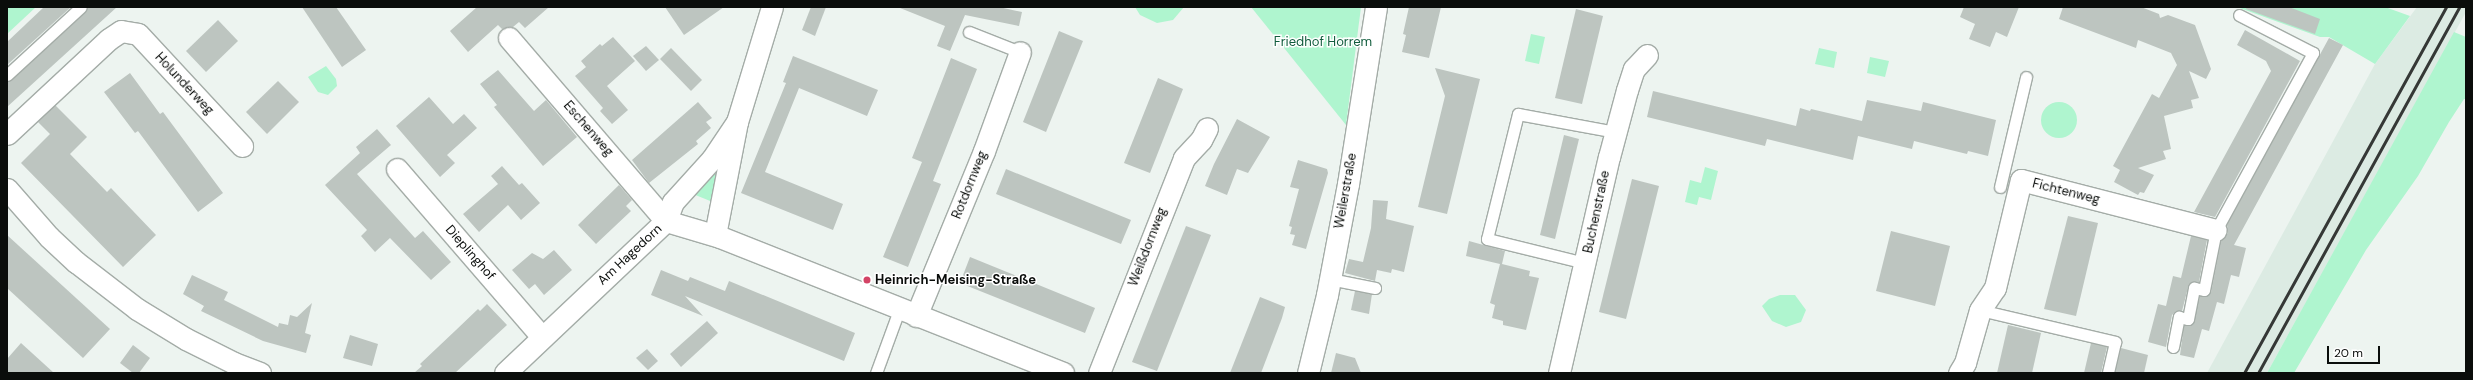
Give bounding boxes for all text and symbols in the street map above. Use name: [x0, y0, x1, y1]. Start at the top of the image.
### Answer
park label: Friedhof Horrem: [1274, 34, 1372, 50]
street label: Holunderweg: [151, 50, 217, 118]
street label: Eschenweg: [560, 98, 616, 160]
street label: Rotdornweg: [949, 149, 991, 221]
street label: Weilerstraße: [1332, 152, 1360, 230]
street label: Buchenstraße: [1581, 169, 1613, 255]
street label: Fichtenweg: [2031, 176, 2101, 208]
street label: Weißdornweg: [1126, 205, 1170, 289]
street label: Am Hagedorn: [595, 221, 665, 289]
street label: Dieplinghof: [442, 222, 498, 284]
place label: Heinrich-Meising-Straße: [875, 272, 1036, 288]
marker: Heinrich-Meising-Straße: [862, 275, 872, 285]
scale bar: [2329, 338, 2382, 364]
text: 20 m: [2334, 345, 2363, 361]

